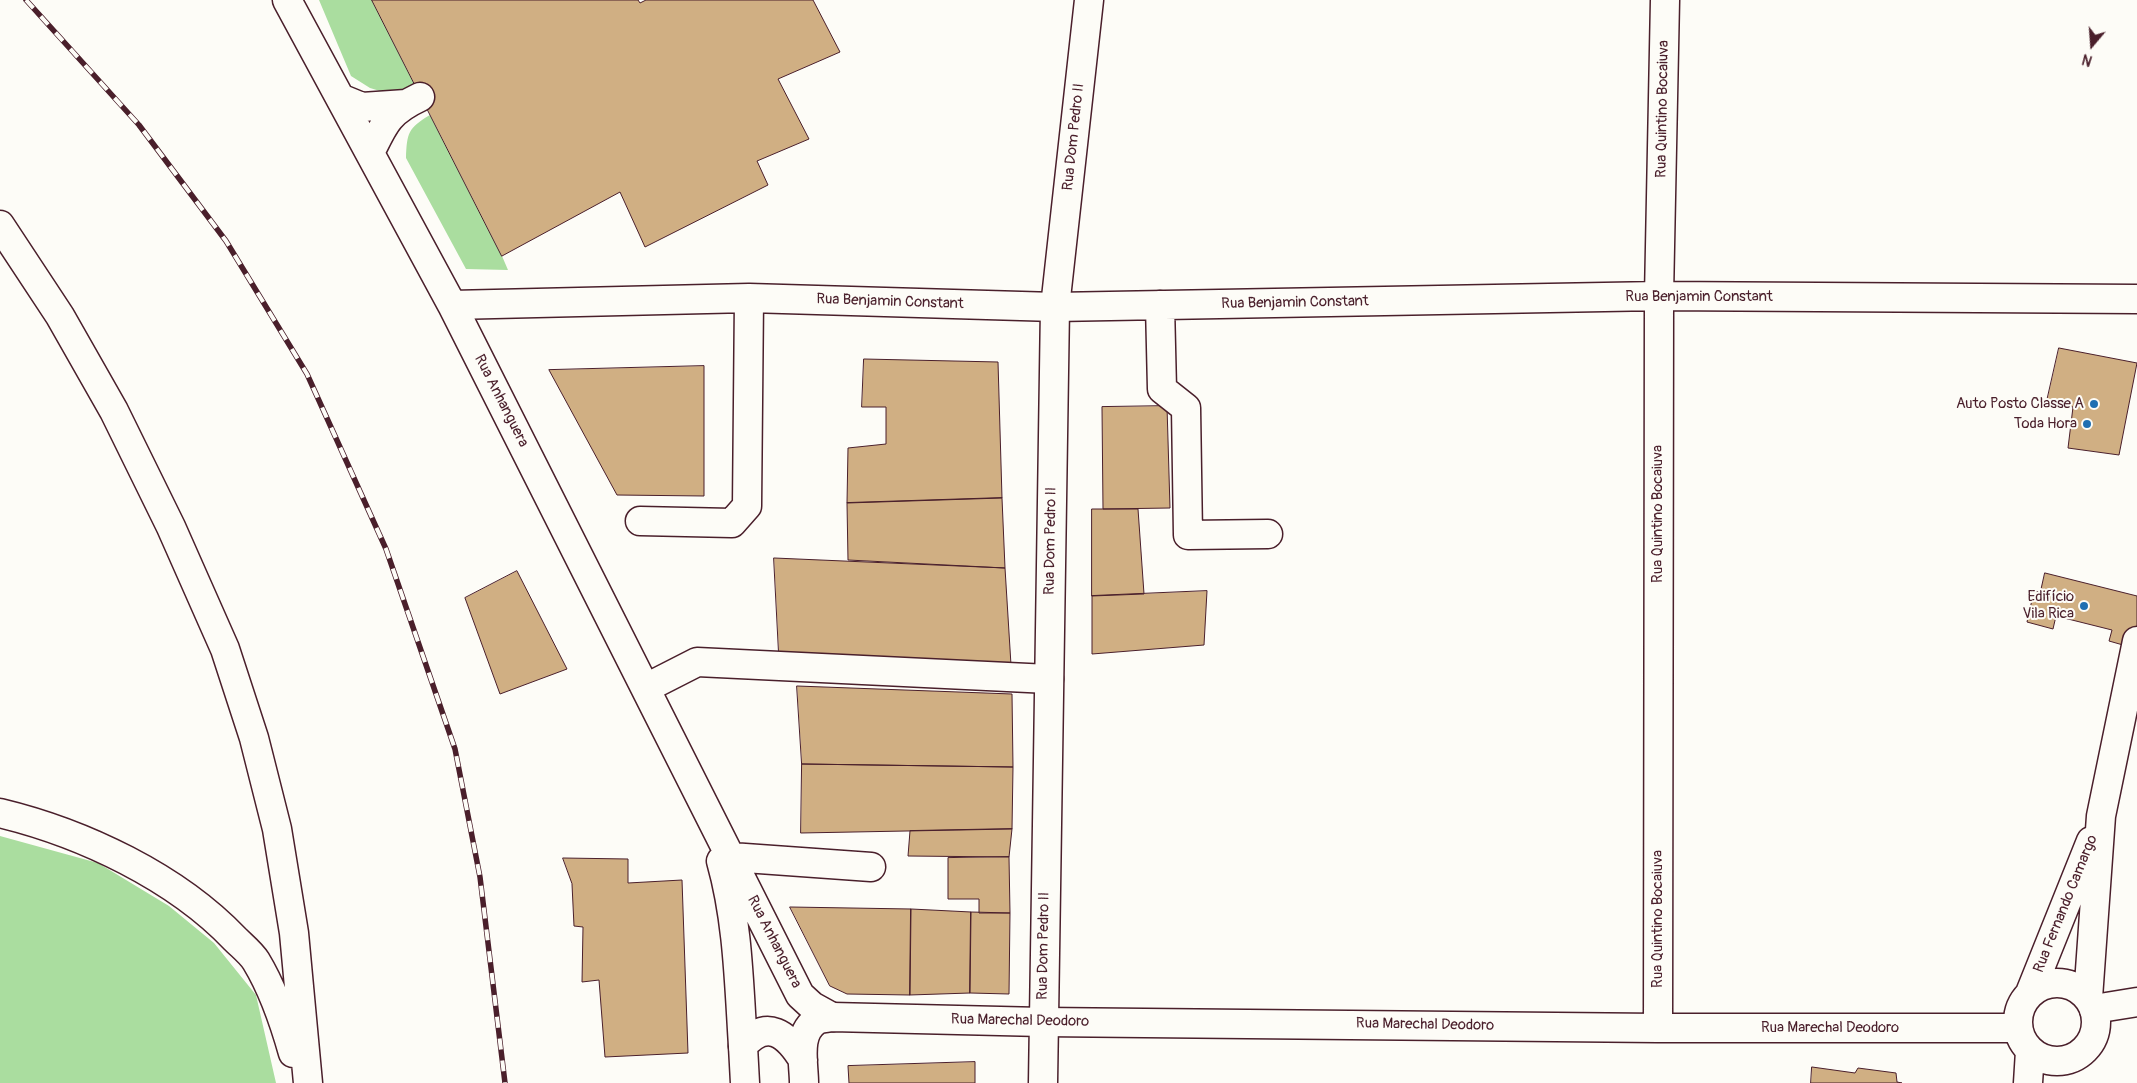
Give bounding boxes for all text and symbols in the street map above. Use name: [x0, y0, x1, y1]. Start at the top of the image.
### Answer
north arrow: [2067, 20, 2117, 70]
street label: Rua Quintino Bocaiuva: [1653, 40, 1673, 178]
text: N: [2080, 50, 2094, 69]
street label: Rua Dom Pedro II: [1059, 82, 1089, 192]
street label: Rua Benjamin Constant: [1625, 288, 1773, 306]
street label: Rua Benjamin Constant: [816, 290, 964, 314]
street label: Rua Benjamin Constant: [1221, 293, 1369, 313]
street label: Rua Anhanguera: [470, 352, 532, 450]
place label: Auto Posto Classe A: [1956, 395, 2084, 413]
marker: Auto Posto Classe A: [2088, 398, 2100, 410]
place label: Toda Hora: [2014, 415, 2077, 433]
marker: Toda Hora: [2081, 418, 2093, 430]
street label: Rua Quintino Bocaiuva: [1649, 445, 1667, 583]
street label: Rua Dom Pedro II: [1041, 487, 1061, 595]
place label: Edifício Vila Rica: [2023, 588, 2074, 623]
marker: Edifício Vila Rica: [2078, 600, 2090, 612]
street label: Rua Fernando Camargo: [2030, 832, 2102, 976]
street label: Rua Quintino Bocaiuva: [1649, 850, 1667, 988]
street label: Rua Dom Pedro II: [1034, 892, 1054, 1000]
street label: Rua Anhanguera: [743, 893, 805, 991]
street label: Rua Marechal Deodoro: [951, 1011, 1089, 1031]
street label: Rua Marechal Deodoro: [1356, 1015, 1494, 1035]
street label: Rua Marechal Deodoro: [1761, 1019, 1899, 1037]

